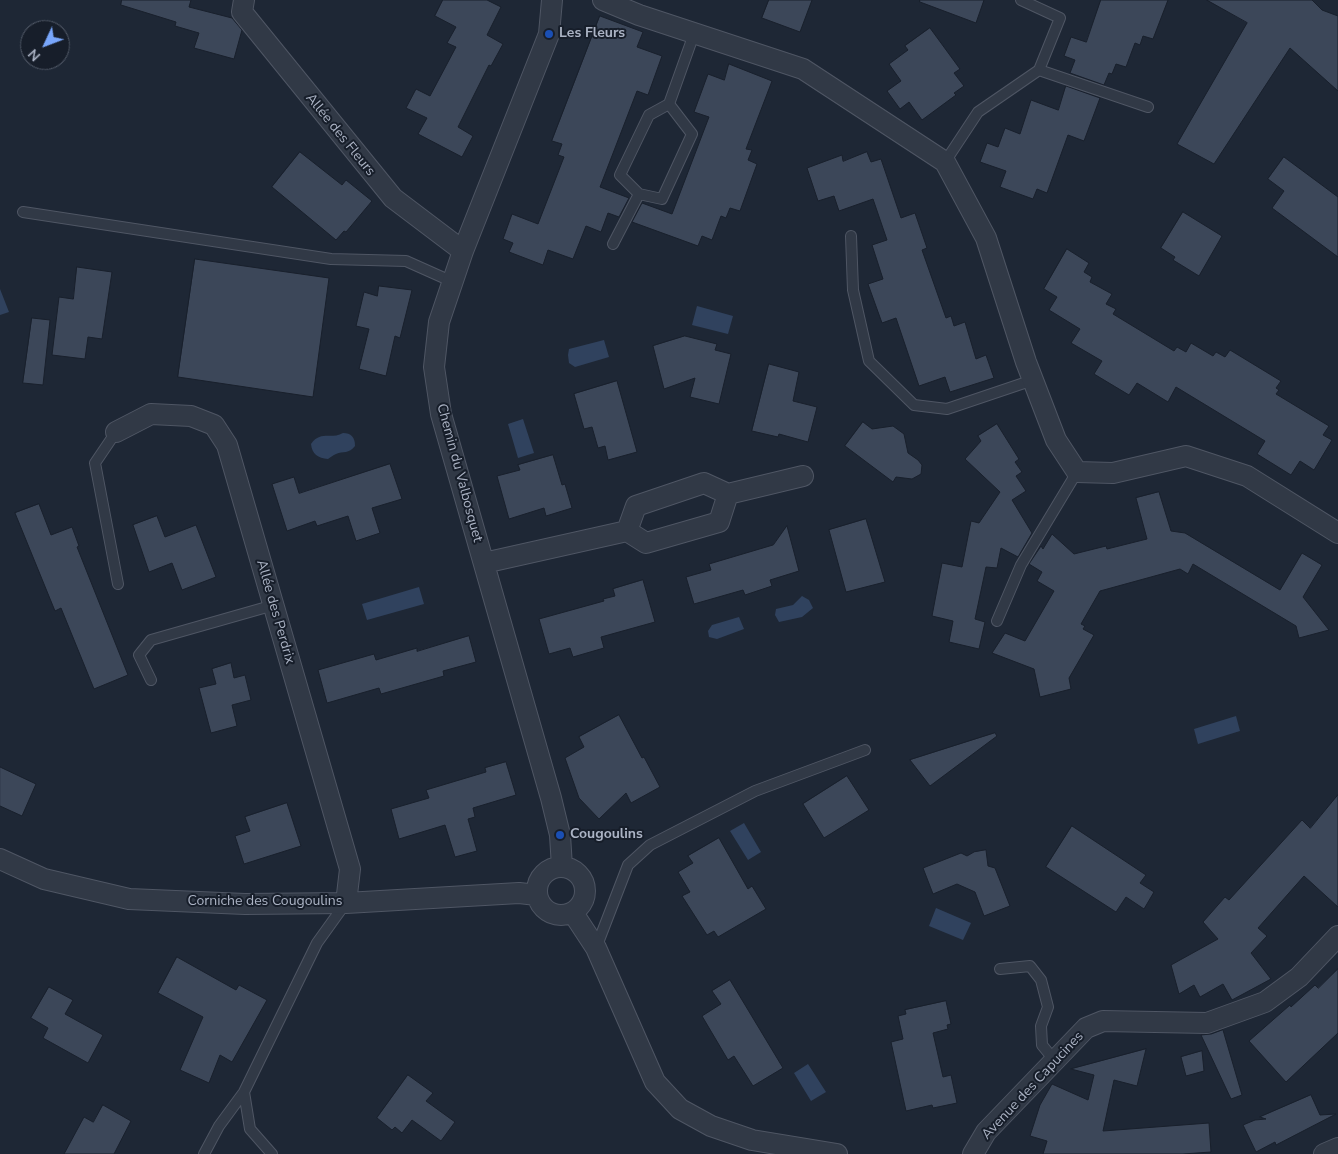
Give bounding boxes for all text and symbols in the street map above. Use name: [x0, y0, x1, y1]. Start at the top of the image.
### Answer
north arrow: [20, 20, 70, 70]
place label: Les Fleurs: [559, 26, 625, 42]
marker: Les Fleurs: [543, 28, 555, 40]
text: N: [24, 45, 45, 65]
street label: Allée des Fleurs: [302, 90, 378, 180]
street label: Chemin du Valbosquet: [432, 402, 486, 544]
street label: Allée des Perdrix: [252, 558, 298, 666]
place label: Cougoulins: [570, 827, 643, 843]
marker: Cougoulins: [554, 829, 566, 841]
street label: Corniche des Cougoulins: [188, 894, 342, 910]
street label: Avenue des Capucines: [979, 1028, 1087, 1144]

